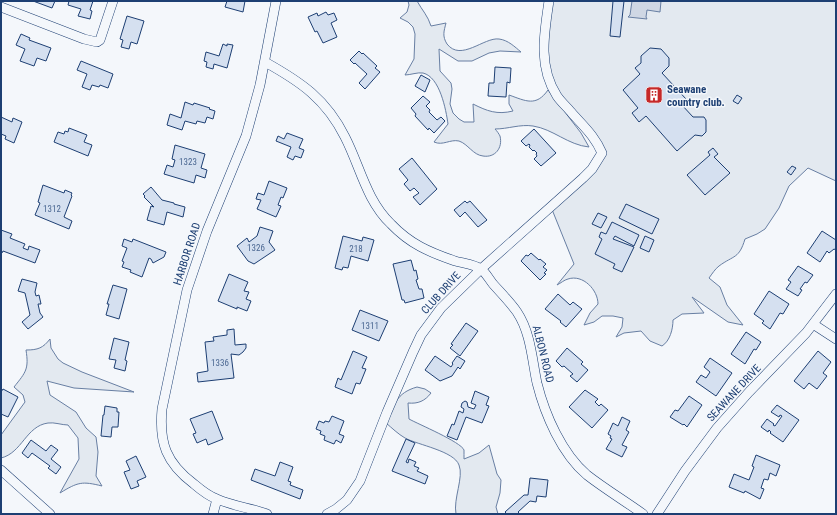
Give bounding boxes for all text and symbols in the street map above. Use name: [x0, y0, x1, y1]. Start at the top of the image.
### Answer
place label: Seawane country club.: [667, 83, 725, 109]
building icon: Seawane country club.: [644, 85, 664, 105]
house number: 1323: [179, 157, 197, 167]
house number: 1312: [43, 204, 61, 214]
street label: HARBOR ROAD: [171, 221, 203, 287]
house number: 1326: [247, 243, 265, 253]
house number: 218: [349, 244, 363, 254]
street label: CLUB DRIVE: [419, 269, 464, 317]
house number: 1311: [361, 321, 379, 331]
street label: ALBON ROAD: [530, 324, 556, 384]
house number: 1336: [211, 358, 229, 368]
street label: SEAWANE DRIVE: [704, 362, 764, 424]

